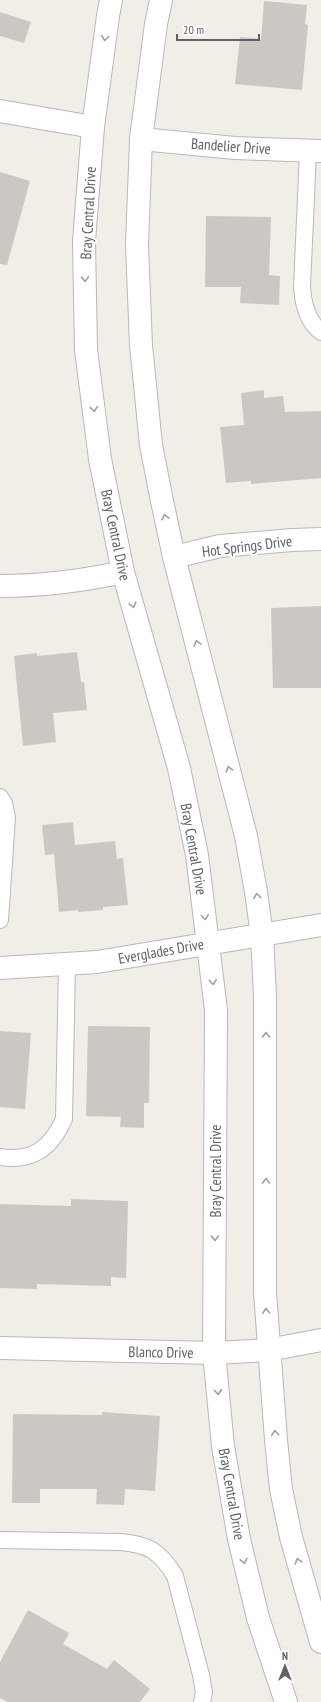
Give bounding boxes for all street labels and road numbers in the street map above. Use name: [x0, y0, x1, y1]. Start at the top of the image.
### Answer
street label: Bandelier Drive: [191, 134, 271, 158]
street label: Bray Central Drive: [76, 166, 100, 260]
street label: Bray Central Drive: [97, 488, 135, 582]
street label: Hot Springs Drive: [201, 531, 293, 561]
street label: Bray Central Drive: [177, 802, 211, 896]
street label: Everglades Drive: [117, 934, 205, 968]
street label: Bray Central Drive: [206, 1125, 225, 1217]
street label: Blanco Drive: [128, 1342, 194, 1362]
street label: Bray Central Drive: [215, 1447, 249, 1541]

